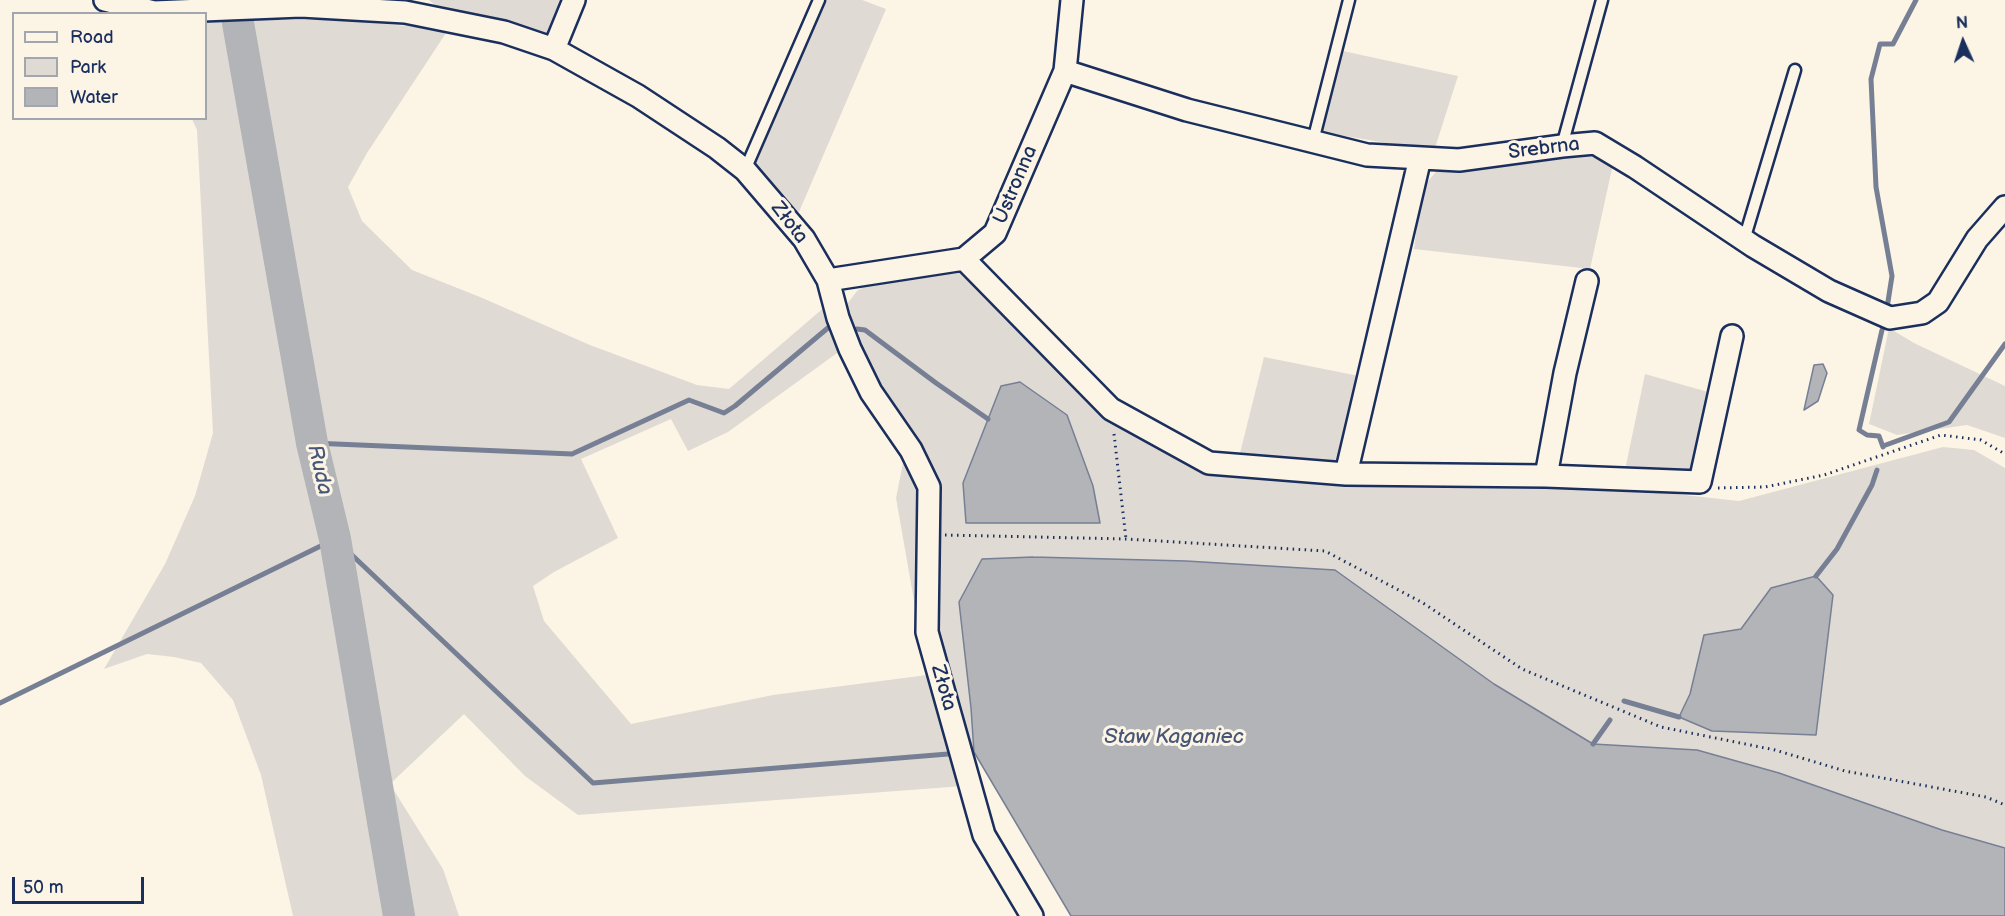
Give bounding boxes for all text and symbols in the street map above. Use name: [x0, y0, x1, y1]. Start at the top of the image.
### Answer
legend: [12, 12, 207, 120]
north arrow: [1933, 12, 1993, 72]
text: N: [1956, 14, 1969, 33]
text: Road: [70, 27, 114, 48]
text: Park: [70, 57, 106, 78]
text: Water: [70, 87, 118, 108]
street label: Srebrna: [1507, 133, 1581, 165]
street label: Ustronna: [989, 142, 1043, 228]
street label: Złota: [765, 197, 813, 249]
water label: Ruda: [301, 442, 337, 498]
street label: Złota: [925, 662, 961, 714]
water label: Staw Kaganiec: [1104, 725, 1244, 751]
scale bar: [15, 865, 147, 903]
text: 50 m: [23, 877, 64, 898]

